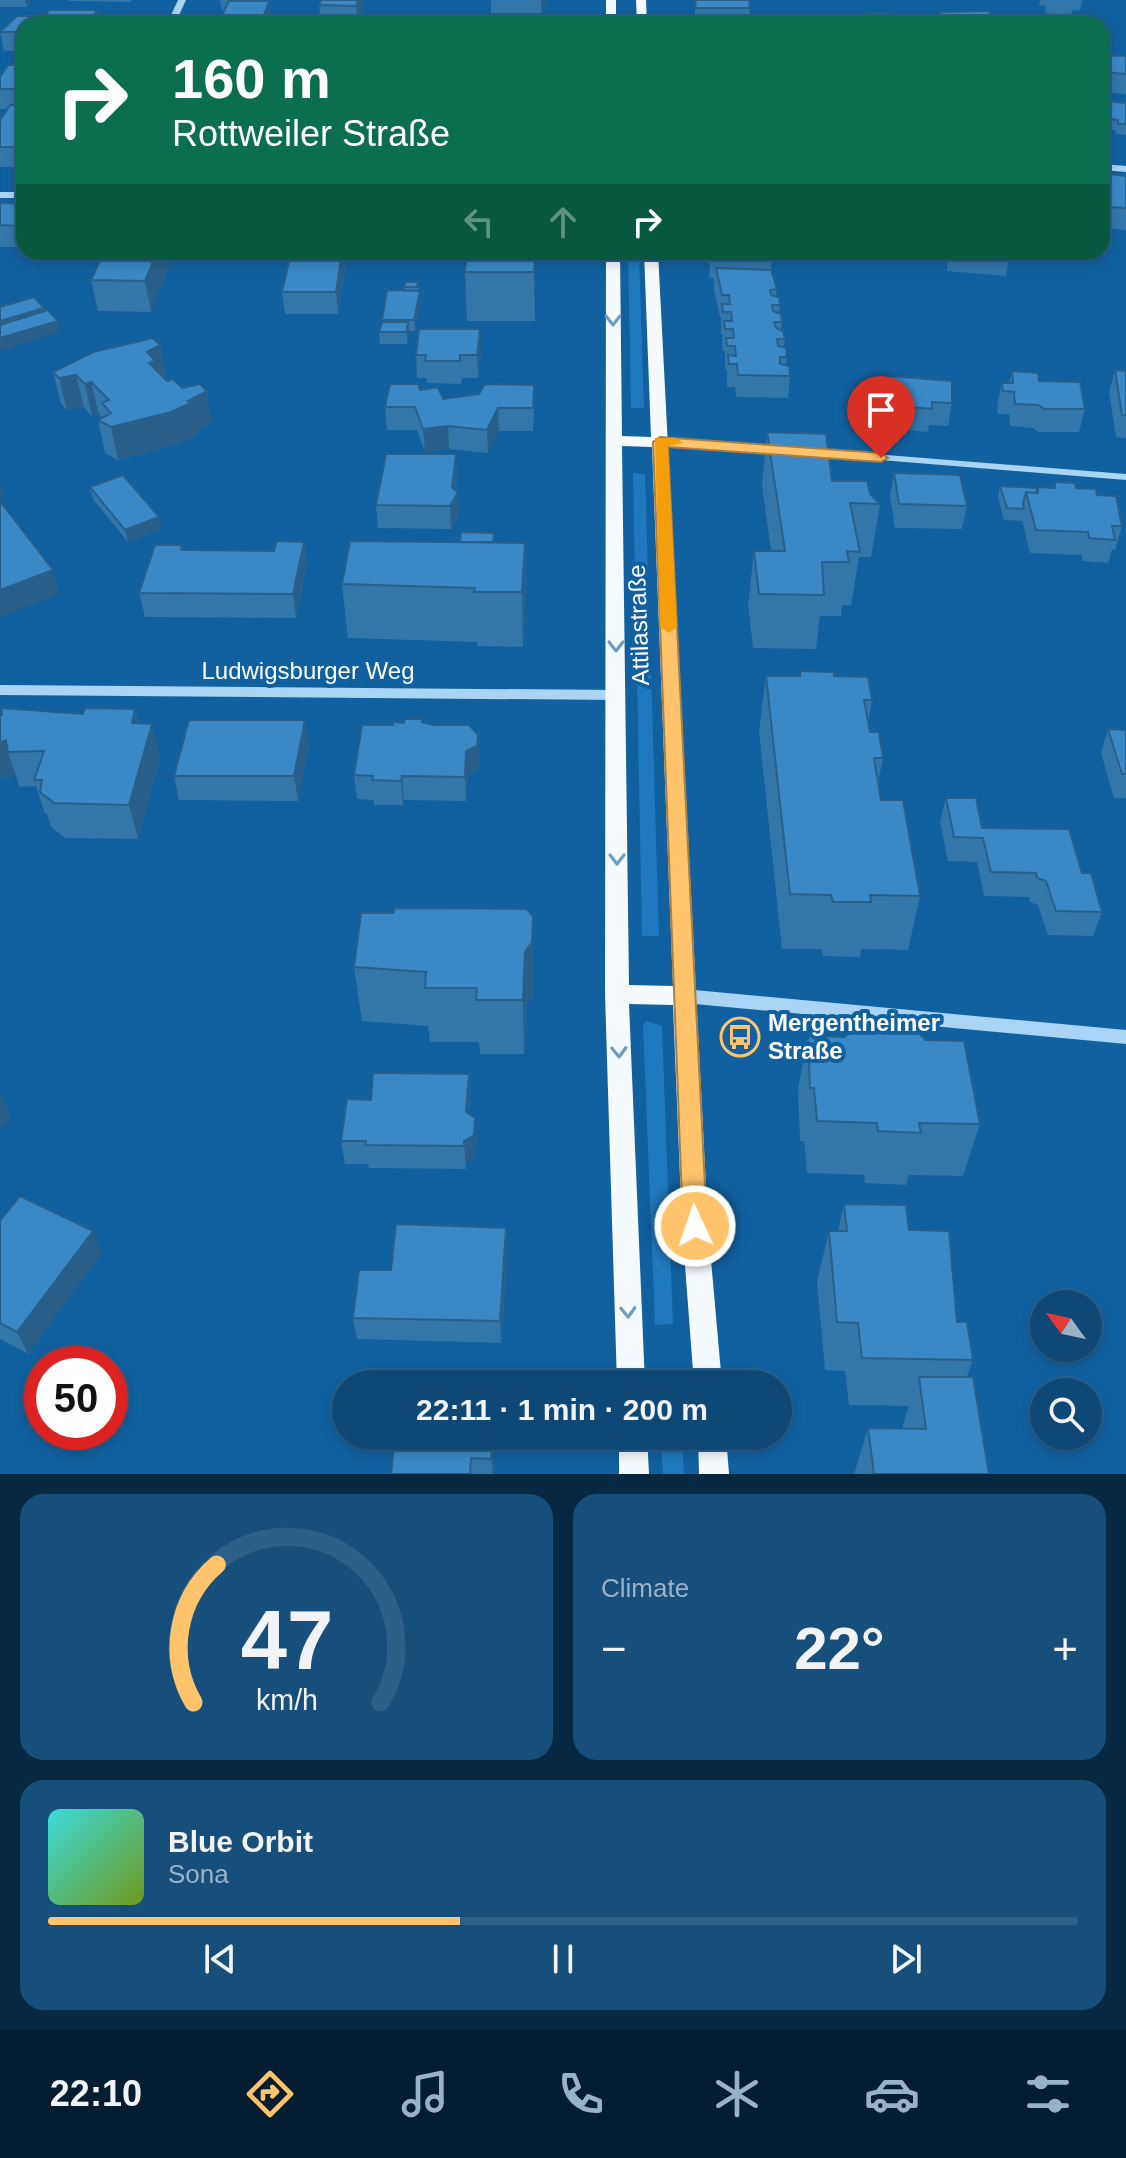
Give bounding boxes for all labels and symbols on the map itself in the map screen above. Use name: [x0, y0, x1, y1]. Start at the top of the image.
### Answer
one-way arrow: [604, 314, 622, 327]
pin: [847, 376, 915, 458]
street label: Attilastraße: [623, 564, 654, 686]
one-way arrow: [607, 640, 625, 653]
street label: Ludwigsburger Weg: [201, 657, 415, 684]
one-way arrow: [608, 853, 626, 866]
place label: Mergentheimer Straße: [768, 1009, 940, 1064]
bus stop icon: Mergentheimer Straße: [719, 1016, 761, 1058]
one-way arrow: [611, 1046, 628, 1059]
position arrow: [653, 1184, 737, 1268]
north arrow: [1030, 1290, 1102, 1362]
one-way arrow: [619, 1306, 636, 1319]
speed limit sign: 50: [24, 1346, 128, 1450]

